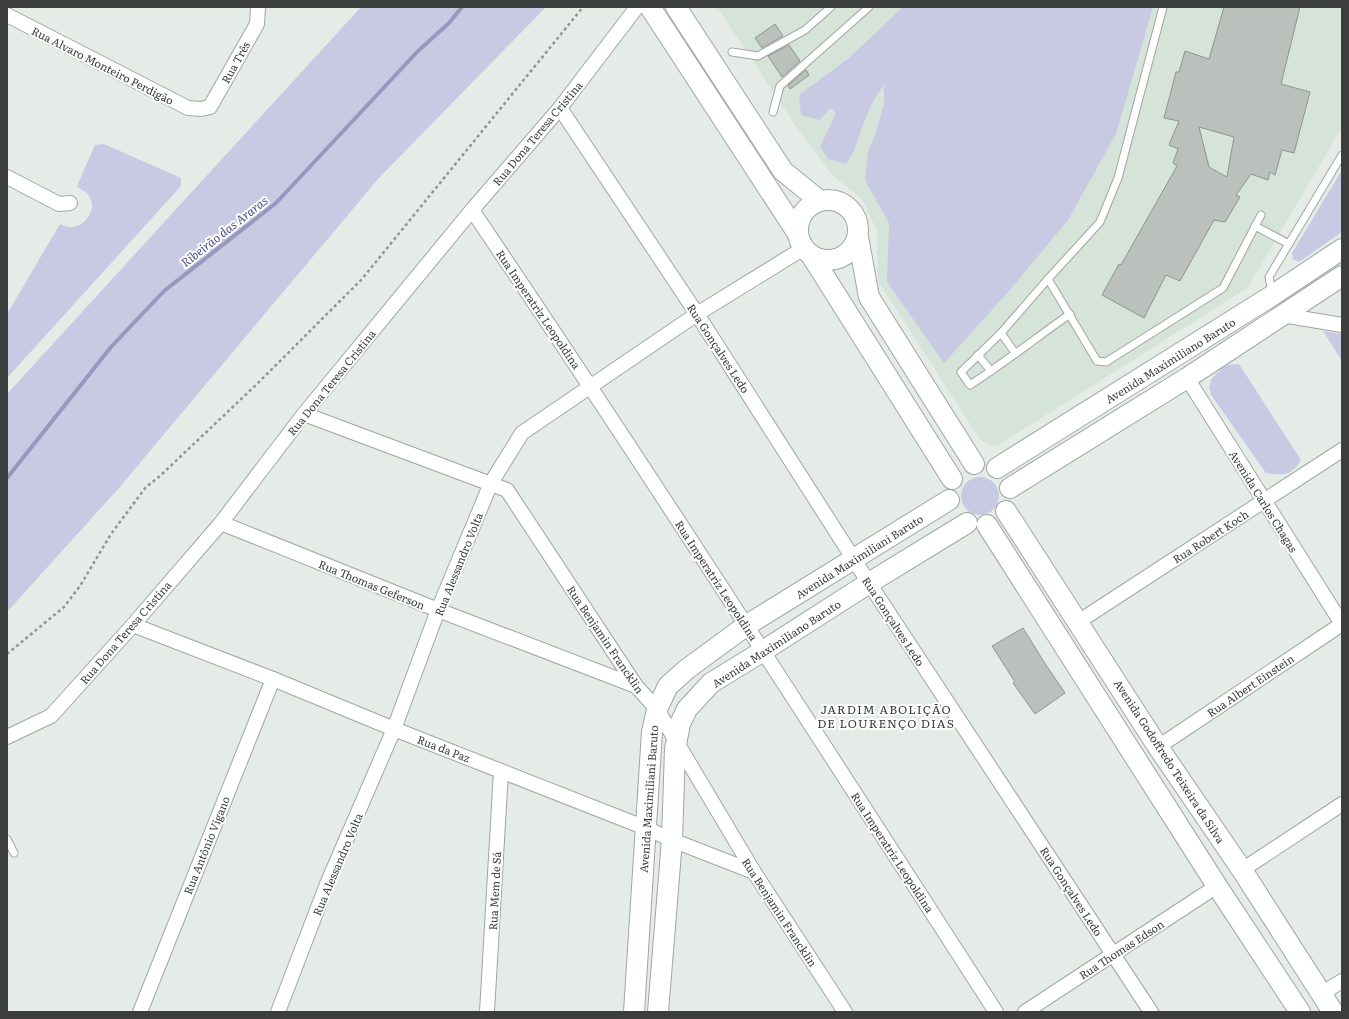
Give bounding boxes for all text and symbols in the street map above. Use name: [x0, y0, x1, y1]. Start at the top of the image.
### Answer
street label: Rua Alvaro Monteiro Perdigão: [29, 22, 177, 108]
street label: Rua Três: [217, 38, 253, 86]
street label: Rua Dona Teresa Cristina: [488, 77, 586, 189]
water label: Ribeirão das Araras: [177, 191, 271, 271]
street label: Rua Imperatriz Leopoldina: [493, 246, 585, 372]
street label: Rua Gonçalves Ledo: [684, 300, 754, 396]
street label: Avenida Maximiliano Baruto: [1102, 313, 1238, 407]
street label: Rua Dona Teresa Cristina: [283, 326, 379, 438]
street label: Avenida Carlos Chagas: [1226, 447, 1302, 555]
street label: Rua Robert Koch: [1169, 505, 1251, 567]
street label: Rua Alessandro Volta: [430, 510, 486, 618]
street label: Avenida Maximiliani Baruto: [792, 510, 926, 602]
street label: Rua Imperatriz Leopoldina: [672, 517, 762, 643]
street label: Rua Thomas Geferson: [316, 555, 428, 613]
street label: Rua Gonçalves Ledo: [859, 573, 929, 669]
street label: Rua Dona Teresa Cristina: [76, 577, 174, 687]
street label: Rua Benjamin Francklin: [564, 582, 648, 696]
street label: Avenida Maximiliano Baruto: [709, 595, 843, 691]
street label: Rua Albert Einstein: [1203, 650, 1297, 720]
street label: Avenida Godoffredo Teixeira da Silva: [1111, 676, 1229, 846]
district label: JARDIM ABOLIÇÃO DE LOURENÇO DIAS: [817, 700, 955, 732]
street label: Avenida Maximiliani Baruto: [635, 725, 661, 873]
street label: Rua da Paz: [415, 731, 473, 766]
street label: Rua Imperatriz Leopoldina: [848, 789, 938, 915]
street label: Rua Antônio Vigano: [179, 793, 233, 897]
street label: Rua Alessandro Volta: [308, 810, 366, 918]
street label: Rua Gonçalves Ledo: [1037, 843, 1107, 939]
street label: Rua Mem de Sá: [484, 851, 504, 931]
street label: Rua Benjamin Francklin: [739, 854, 821, 970]
street label: Rua Thomas Edson: [1075, 915, 1167, 983]

